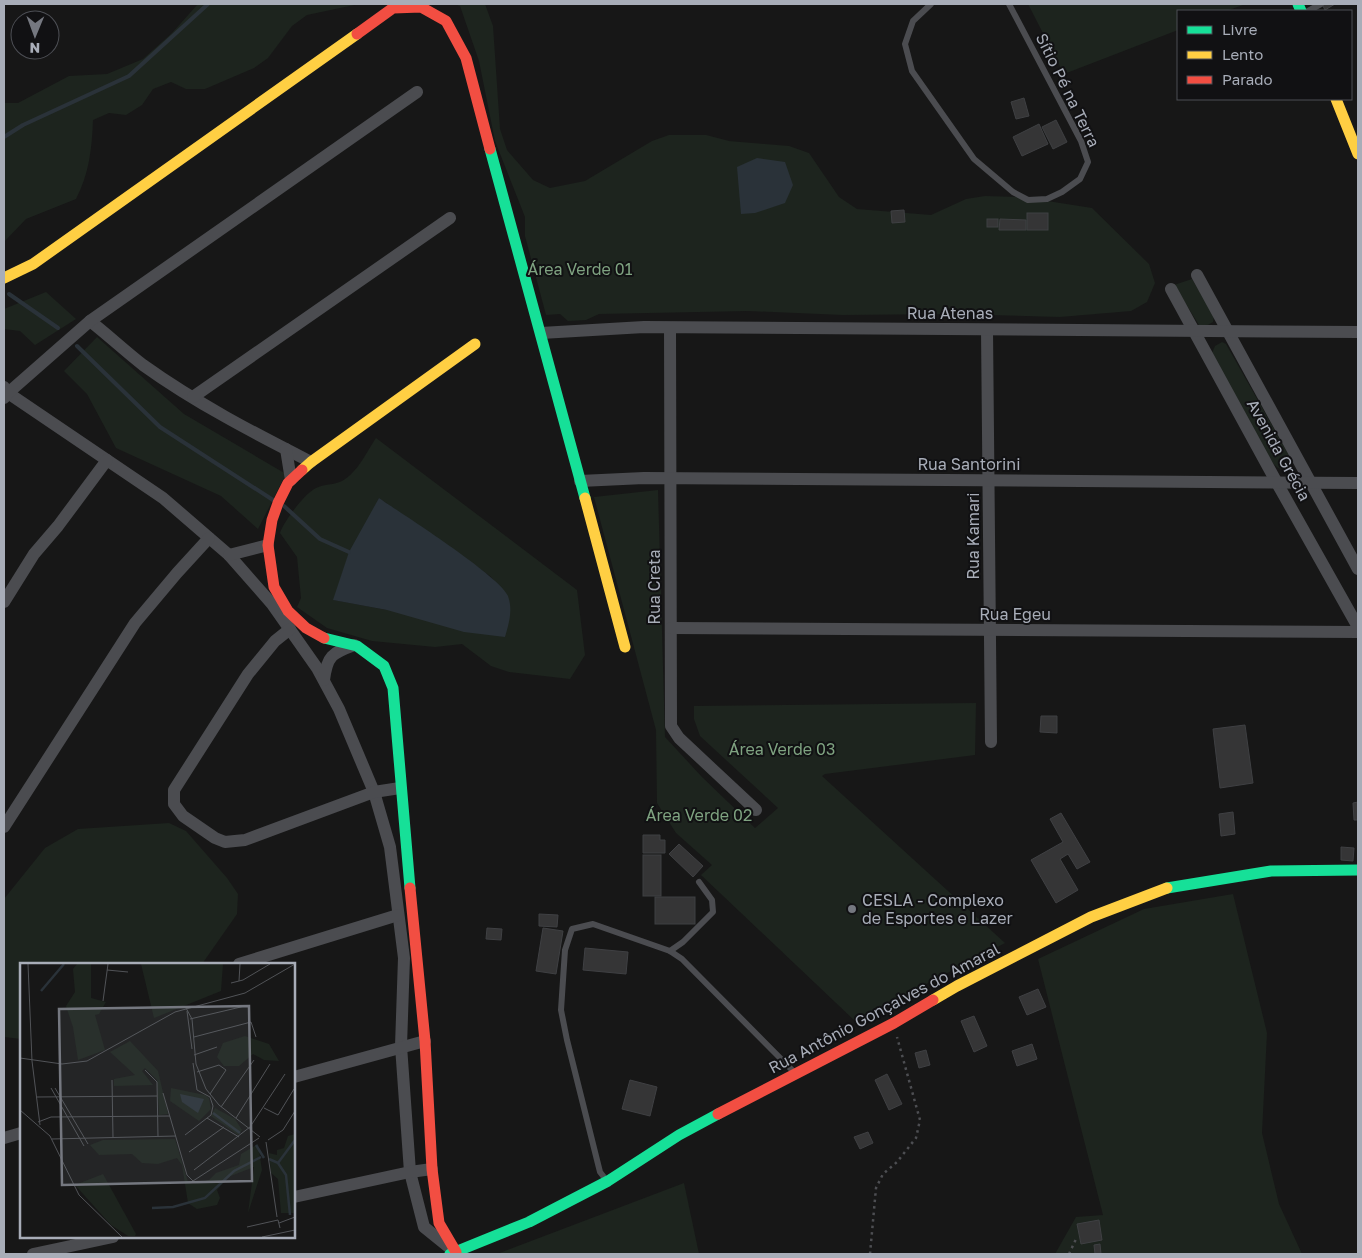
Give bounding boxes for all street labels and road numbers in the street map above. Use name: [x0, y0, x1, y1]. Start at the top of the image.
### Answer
street label: Sítio Pé na Terra: [1032, 30, 1104, 150]
street label: Rua Atenas: [907, 303, 993, 323]
street label: Avenida Grécia: [1243, 396, 1315, 504]
street label: Rua Santorini: [918, 454, 1020, 474]
street label: Rua Kamari: [963, 493, 983, 579]
street label: Rua Creta: [644, 550, 664, 624]
street label: Rua Egeu: [979, 604, 1051, 624]
street label: Rua Antônio Gonçalves do Amaral: [765, 938, 1003, 1078]

